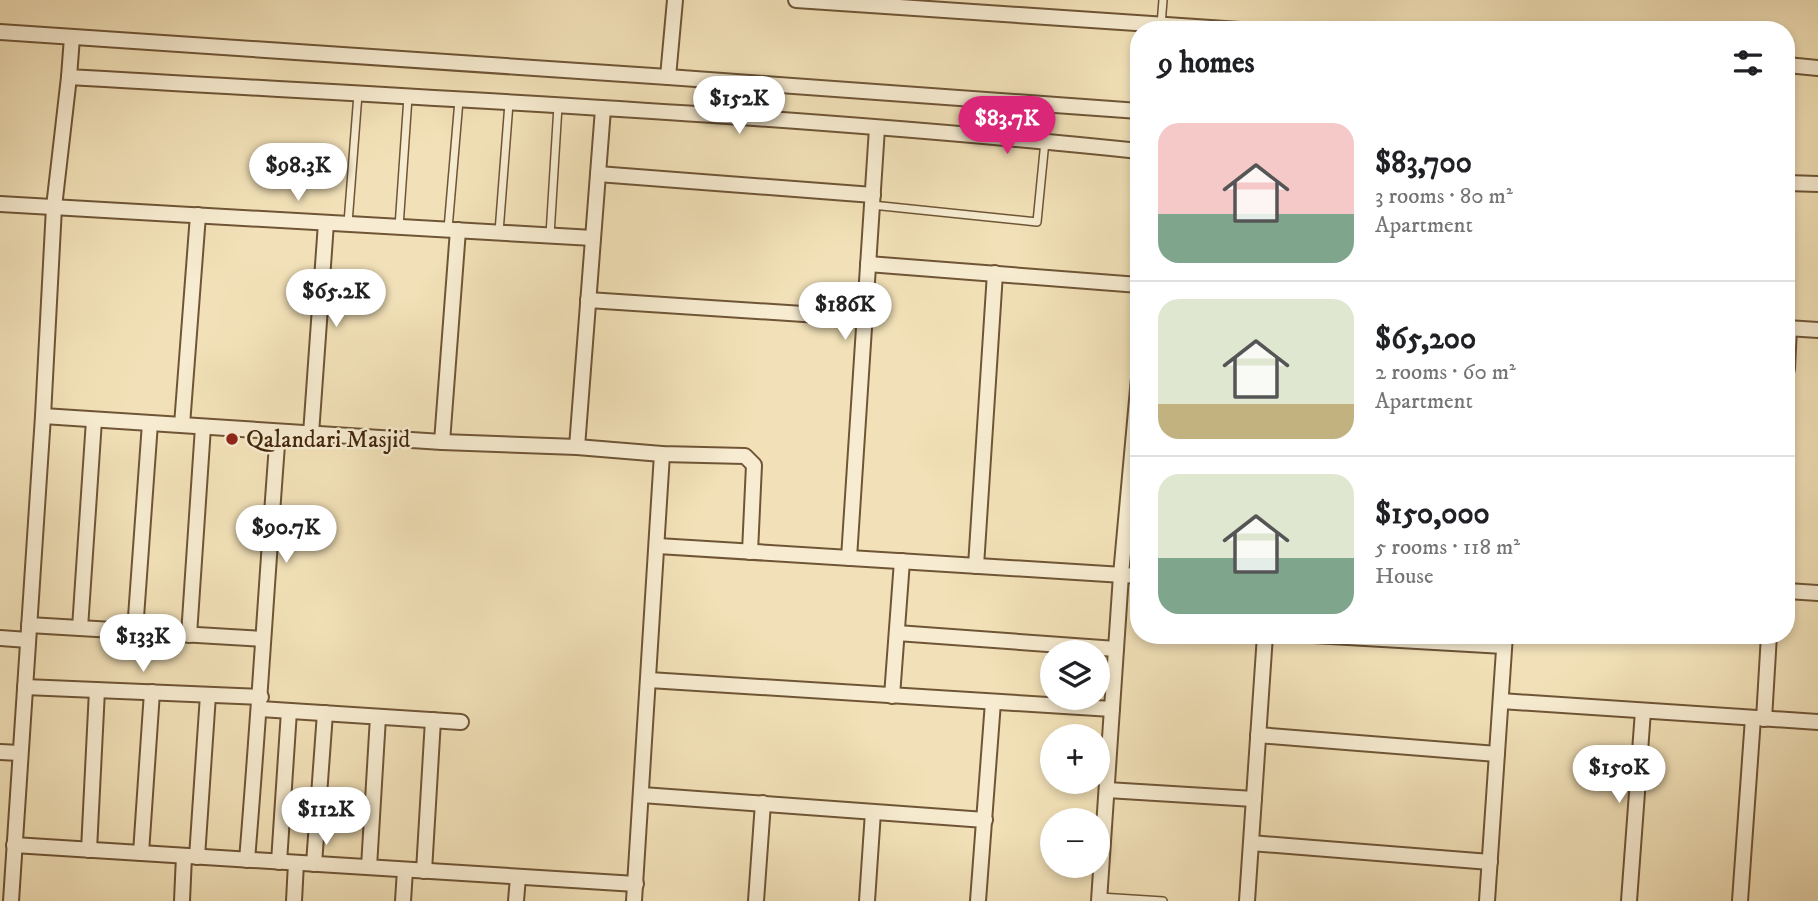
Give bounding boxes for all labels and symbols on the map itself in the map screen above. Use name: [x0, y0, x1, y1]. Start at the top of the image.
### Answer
pin: $152K: [690, 76, 788, 136]
pin: $83.7K: [950, 96, 1064, 156]
pin: $98.3K: [241, 144, 355, 203]
pin: $65.2K: [279, 270, 393, 329]
pin: $186K: [796, 282, 894, 342]
place label: Qalandari Masjid: [246, 425, 410, 455]
marker: Qalandari Masjid: [224, 431, 240, 447]
pin: $90.7K: [229, 505, 343, 565]
pin: $133K: [94, 614, 192, 674]
pin: $150K: [1570, 746, 1668, 805]
pin: $112K: [277, 788, 375, 847]

